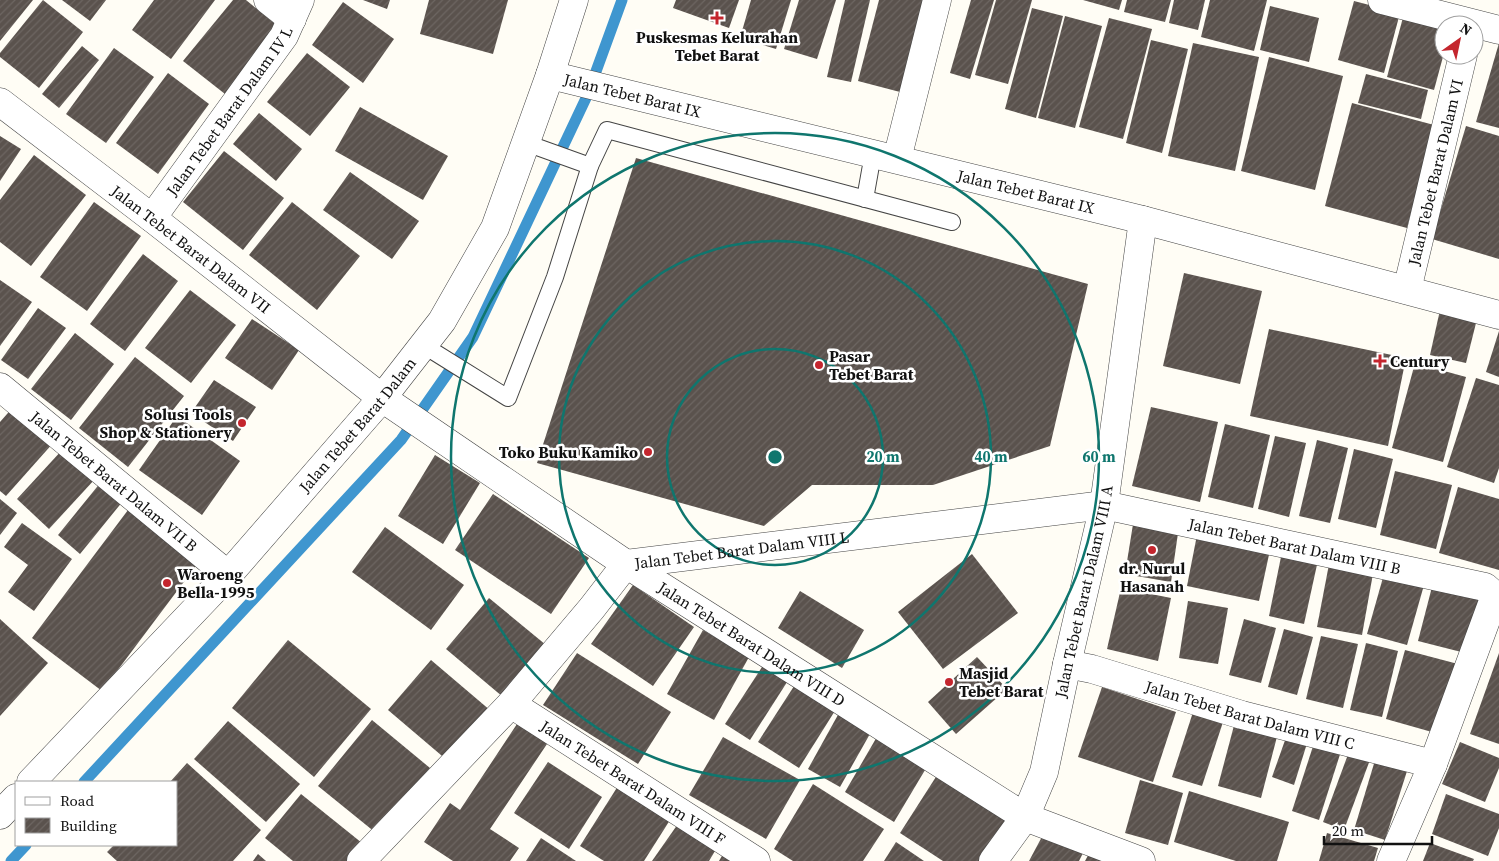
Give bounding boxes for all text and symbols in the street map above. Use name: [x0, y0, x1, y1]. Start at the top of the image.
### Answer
marker: Puskesmas Kelurahan Tebet Barat: [710, 11, 724, 25]
north arrow: [1434, 15, 1484, 65]
text: N: [1456, 18, 1476, 40]
street label: Jalan Tebet Barat Dalam IV L: [160, 23, 298, 201]
place label: Puskesmas Kelurahan Tebet Barat: [636, 26, 798, 66]
street label: Jalan Tebet Barat IX: [561, 68, 704, 123]
street label: Jalan Tebet Barat Dalam VI: [1402, 77, 1468, 269]
street label: Jalan Tebet Barat IX: [954, 164, 1097, 219]
street label: Jalan Tebet Barat Dalam VII: [106, 179, 276, 318]
place label: Pasar Tebet Barat: [829, 345, 914, 385]
place label: Century: [1390, 350, 1450, 372]
street label: Jalan Tebet Barat Dalam: [293, 353, 421, 498]
marker: Century: [1374, 355, 1386, 367]
marker: Pasar Tebet Barat: [813, 359, 825, 371]
place label: Solusi Tools Shop & Stationery: [99, 403, 232, 443]
street label: Jalan Tebet Barat Dalam VII B: [25, 405, 202, 557]
marker: Solusi Tools Shop & Stationery: [236, 417, 248, 429]
place label: Toko Buku Kamiko: [499, 441, 638, 463]
marker: Toko Buku Kamiko: [642, 446, 654, 458]
text: 20 m: [866, 446, 900, 467]
text: 40 m: [974, 446, 1008, 467]
text: 60 m: [1082, 446, 1116, 467]
centre of rings: [766, 448, 784, 466]
street label: Jalan Tebet Barat Dalam VIII A: [1049, 484, 1118, 701]
street label: Jalan Tebet Barat Dalam VIII B: [1185, 512, 1403, 580]
street label: Jalan Tebet Barat Dalam VIII L: [632, 526, 850, 574]
marker: dr. Nurul Hasanah: [1146, 544, 1158, 556]
place label: dr. Nurul Hasanah: [1119, 557, 1185, 597]
place label: Waroeng Bella-1995: [177, 563, 255, 603]
street label: Jalan Tebet Barat Dalam VIII D: [653, 576, 850, 711]
marker: Waroeng Bella-1995: [161, 577, 173, 589]
place label: Masjid Tebet Barat: [959, 662, 1044, 702]
street label: Jalan Tebet Barat Dalam VIII C: [1142, 675, 1357, 754]
marker: Masjid Tebet Barat: [943, 676, 955, 688]
street label: Jalan Tebet Barat Dalam VIII F: [535, 714, 730, 850]
legend: [15, 781, 178, 846]
text: Road: [60, 790, 94, 811]
scale bar: [1324, 814, 1432, 846]
text: Building: [60, 815, 117, 836]
text: 20 m: [1332, 820, 1364, 841]

